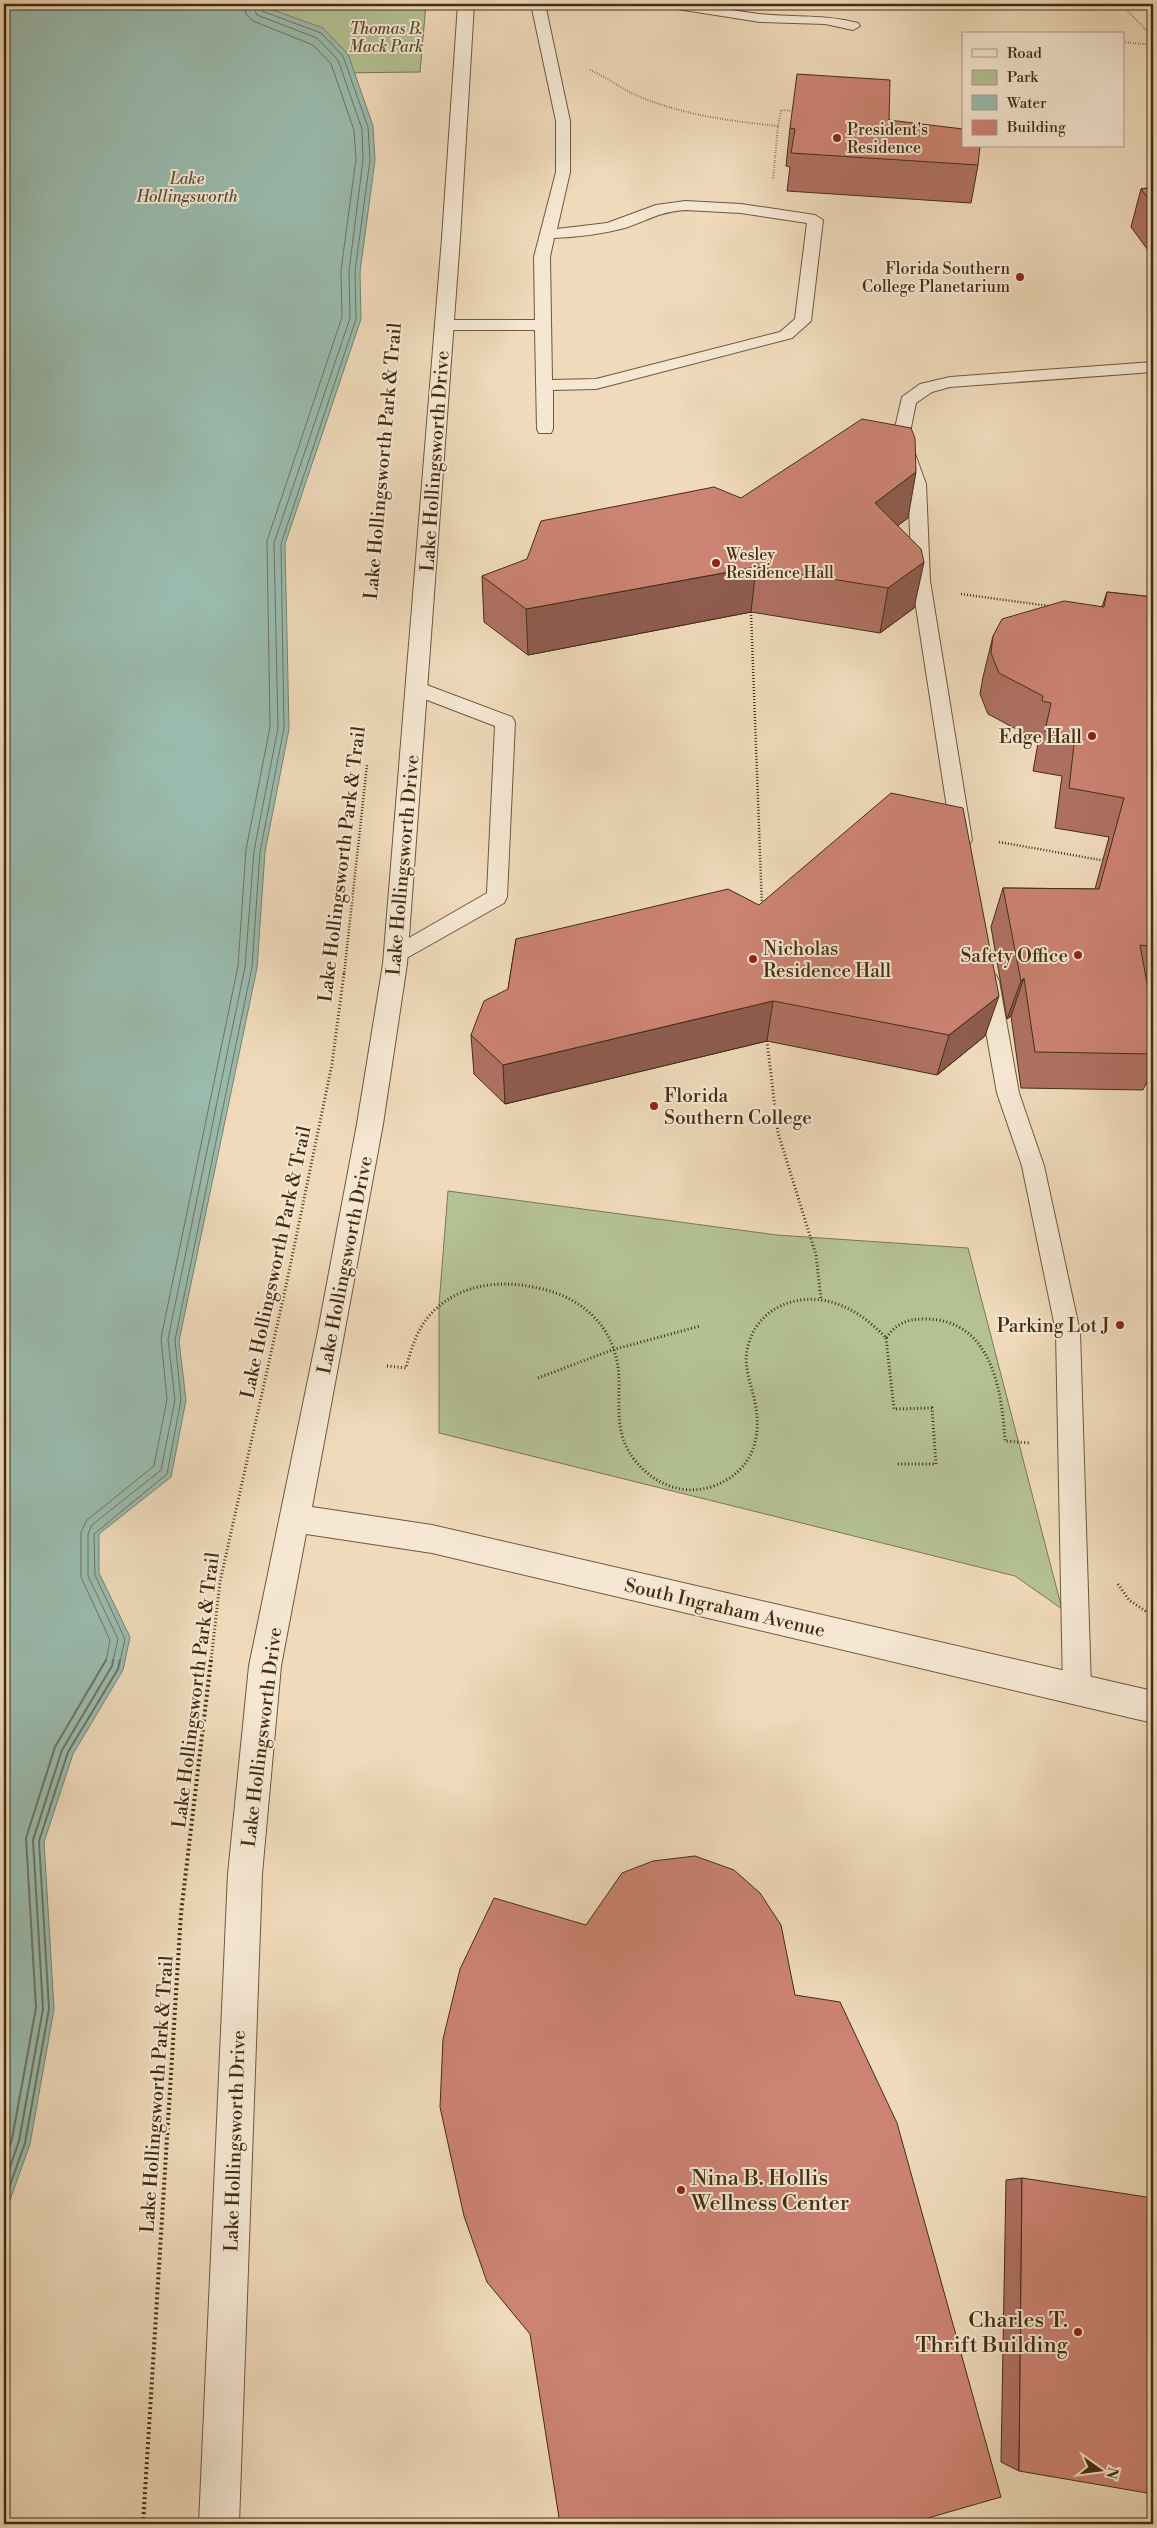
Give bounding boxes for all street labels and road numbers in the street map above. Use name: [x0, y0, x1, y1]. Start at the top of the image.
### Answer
street label: Lake Hollingsworth Park & Trail: [359, 321, 407, 601]
street label: Lake Hollingsworth Drive: [415, 350, 455, 572]
street label: Lake Hollingsworth Park & Trail: [313, 724, 371, 1004]
street label: Lake Hollingsworth Drive: [381, 754, 425, 977]
street label: Lake Hollingsworth Park & Trail: [235, 1123, 317, 1401]
street label: Lake Hollingsworth Drive: [312, 1154, 378, 1376]
street label: Lake Hollingsworth Park & Trail: [167, 1550, 225, 1830]
street label: South Ingraham Avenue: [622, 1573, 827, 1643]
street label: Lake Hollingsworth Drive: [237, 1626, 287, 1849]
street label: Lake Hollingsworth Park & Trail: [135, 1954, 179, 2234]
street label: Lake Hollingsworth Drive: [219, 2030, 251, 2252]

